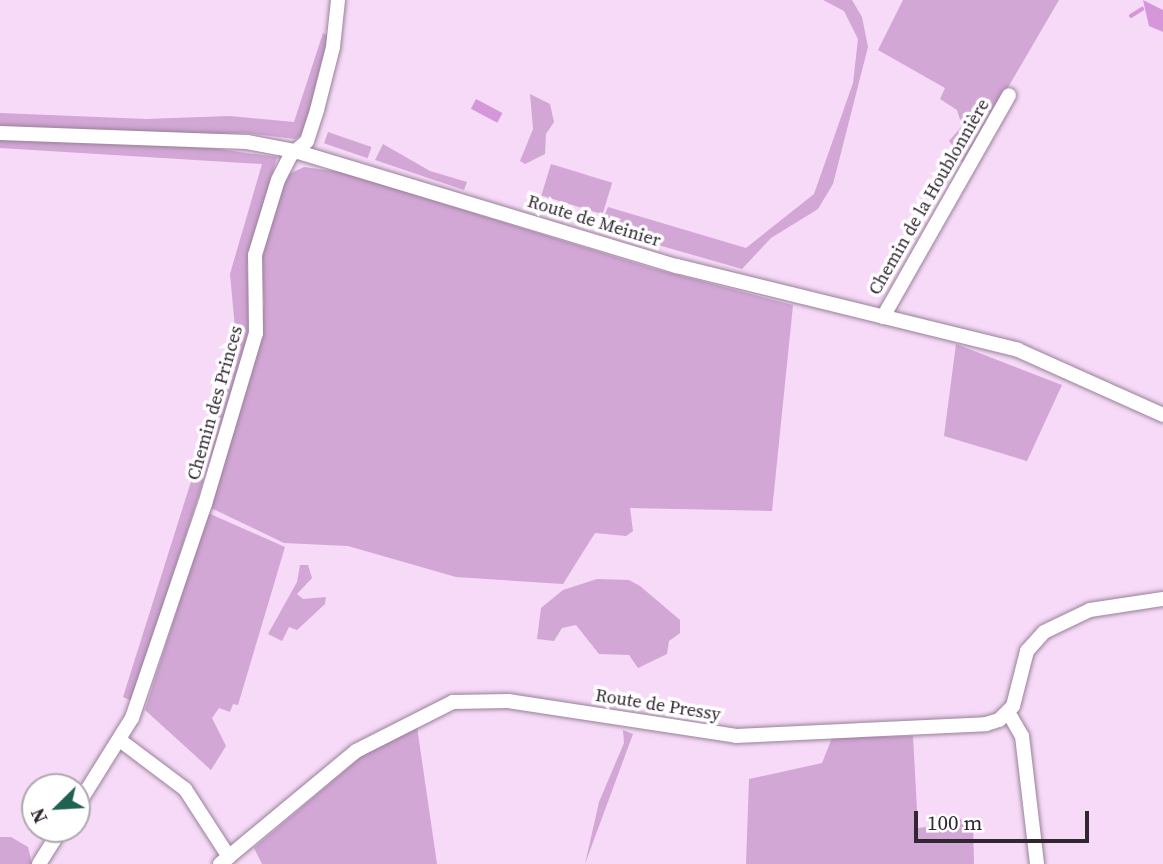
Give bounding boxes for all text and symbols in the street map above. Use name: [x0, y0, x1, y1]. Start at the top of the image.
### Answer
street label: Chemin de la Houblonnière: [864, 95, 994, 299]
street label: Route de Meinier: [525, 190, 663, 252]
street label: Chemin des Princes: [183, 323, 247, 483]
street label: Route de Pressy: [594, 684, 722, 726]
north arrow: [21, 773, 91, 843]
scale bar: [918, 798, 1093, 842]
text: N: [24, 804, 53, 827]
text: 100 m: [927, 808, 982, 837]

